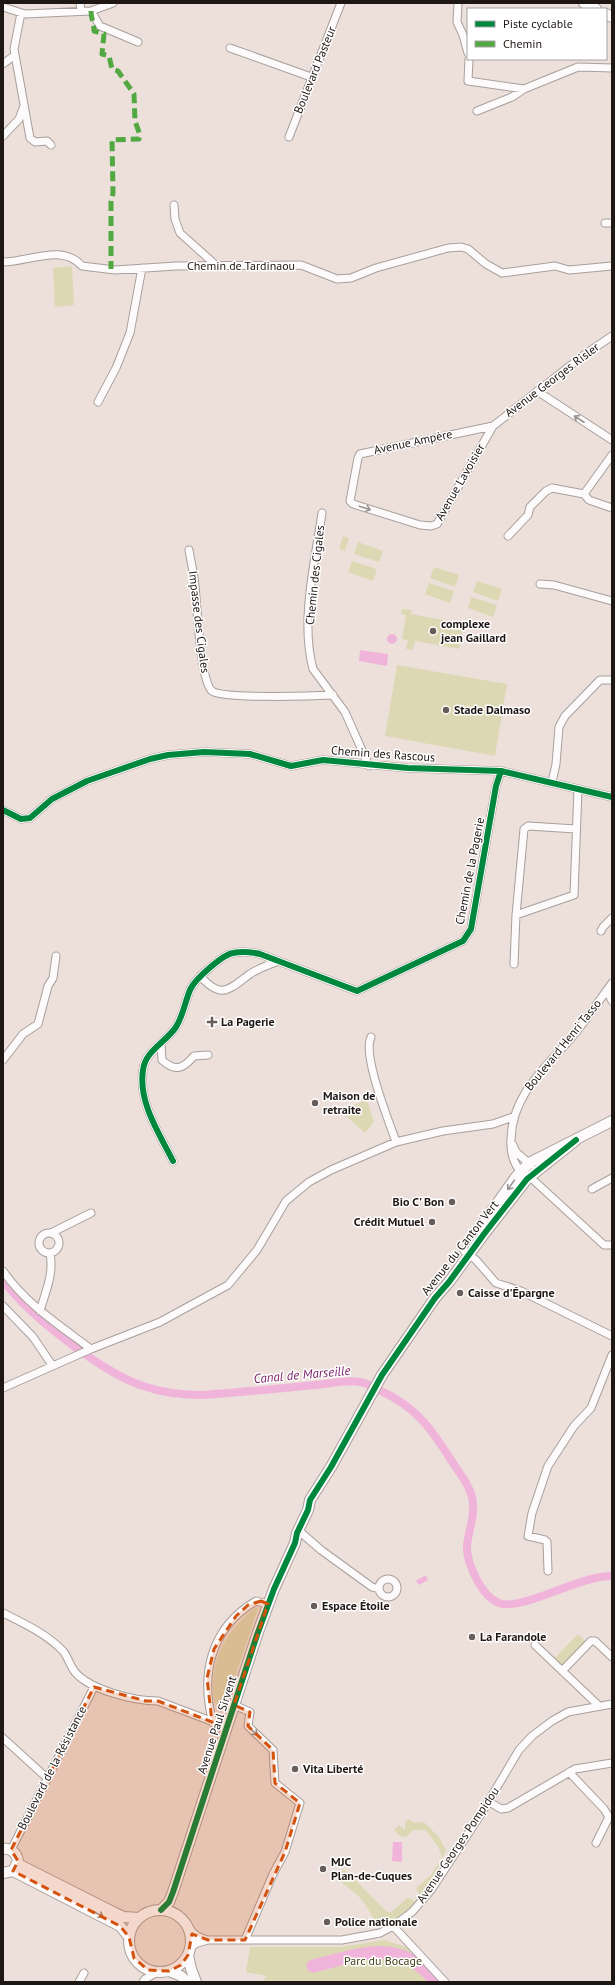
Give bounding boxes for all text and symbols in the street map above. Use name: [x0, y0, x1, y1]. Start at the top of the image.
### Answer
legend: [467, 8, 607, 60]
text: Piste cyclable: [503, 16, 573, 31]
street label: Boulevard Pasteur: [290, 24, 339, 116]
text: Chemin: [503, 36, 542, 51]
street label: Chemin de Tardinaou: [187, 258, 295, 273]
street label: Avenue Georges Risler: [502, 339, 602, 420]
one-way arrow: [574, 415, 585, 423]
street label: Avenue Ampère: [372, 426, 453, 457]
street label: Avenue Lavoisier: [431, 441, 488, 523]
one-way arrow: [358, 505, 371, 512]
street label: Chemin des Cigales: [302, 524, 327, 626]
street label: Impasse des Cigales: [186, 570, 213, 674]
place label: complexe jean Gaillard: [440, 616, 506, 645]
marker: complexe jean Gaillard: [428, 626, 438, 636]
place label: Stade Dalmaso: [454, 702, 531, 717]
marker: Stade Dalmaso: [441, 705, 451, 715]
street label: Chemin des Rascous: [331, 742, 436, 765]
street label: Chemin de la Pagerie: [452, 816, 487, 926]
street label: Boulevard Henri Tasso: [521, 996, 604, 1093]
place label: La Pagerie: [221, 1014, 275, 1029]
marker: La Pagerie: [206, 1016, 218, 1028]
place label: Maison de retraite: [323, 1088, 375, 1117]
marker: Maison de retraite: [310, 1098, 320, 1108]
one-way arrow: [507, 1180, 515, 1191]
place label: Bio C' Bon: [393, 1194, 444, 1209]
street label: Avenue du Canton Vert: [418, 1197, 501, 1298]
marker: Bio C' Bon: [447, 1197, 457, 1207]
place label: Crédit Mutuel: [354, 1214, 424, 1229]
marker: Crédit Mutuel: [427, 1217, 437, 1227]
place label: Caisse d'Épargne: [468, 1285, 555, 1300]
marker: Caisse d'Épargne: [455, 1288, 465, 1298]
water label: Canal de Marseille: [253, 1362, 351, 1387]
place label: Espace Étoile: [322, 1598, 390, 1613]
marker: Espace Étoile: [309, 1601, 319, 1611]
place label: La Farandole: [480, 1629, 546, 1644]
marker: La Farandole: [467, 1632, 477, 1642]
street label: Avenue Paul Sirvent: [194, 1674, 239, 1776]
street label: Boulevard de la Résistance: [14, 1703, 89, 1832]
one-way arrow: [248, 1727, 259, 1736]
place label: Vita Liberté: [302, 1761, 363, 1776]
marker: Vita Liberté: [290, 1764, 300, 1774]
street label: Avenue Georges Pompidou: [413, 1784, 502, 1906]
place label: MJC Plan-de-Cuques: [331, 1854, 412, 1883]
marker: MJC Plan-de-Cuques: [318, 1864, 328, 1874]
one-way arrow: [92, 1911, 104, 1918]
place label: Police nationale: [335, 1914, 417, 1929]
marker: Police nationale: [322, 1917, 332, 1927]
park label: Parc du Bocage: [344, 1953, 422, 1968]

